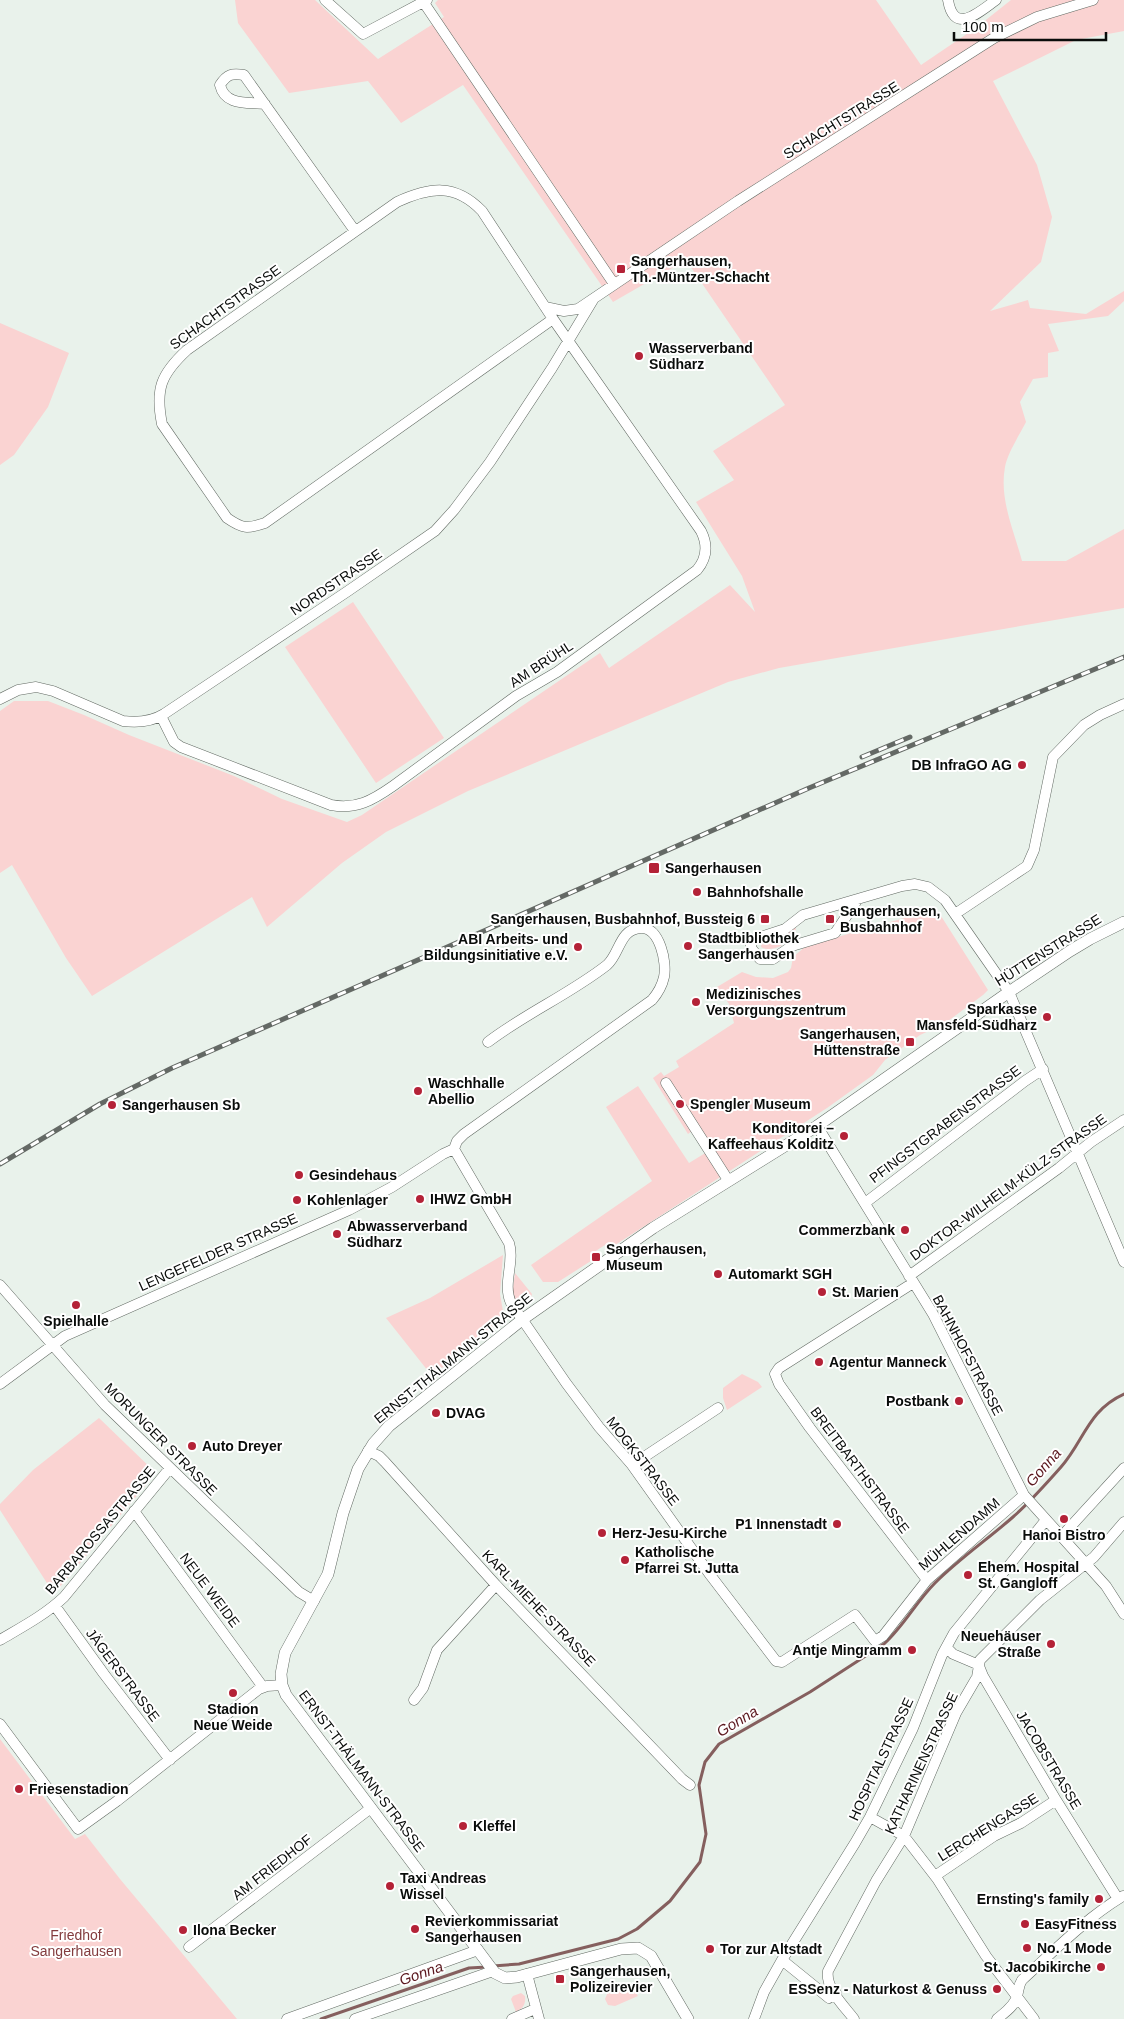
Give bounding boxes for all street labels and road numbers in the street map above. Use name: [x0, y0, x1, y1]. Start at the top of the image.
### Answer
street label: SCHACHTSTRASSE: [780, 78, 902, 162]
street label: SCHACHTSTRASSE: [166, 261, 284, 353]
street label: NORDSTRASSE: [287, 546, 385, 618]
street label: AM BRÜHL: [506, 637, 576, 690]
street label: HÜTTENSTRASSE: [991, 910, 1104, 989]
street label: PFINGSTGRABENSTRASSE: [866, 1062, 1024, 1186]
street label: DOKTOR-WILHELM-KÜLZ-STRASSE: [906, 1110, 1109, 1264]
street label: LENGEFELDER STRASSE: [136, 1210, 300, 1294]
street label: ERNST-THÄLMANN-STRASSE: [371, 1289, 535, 1427]
street label: BAHNHOFSTRASSE: [930, 1292, 1006, 1418]
street label: MORUNGER STRASSE: [101, 1379, 221, 1499]
street label: BREITBARTHSTRASSE: [807, 1404, 913, 1536]
street label: MOGKSTRASSE: [603, 1413, 683, 1509]
street label: BARBAROSSASTRASSE: [42, 1463, 158, 1597]
street label: MÜHLENDAMM: [915, 1494, 1003, 1573]
street label: KARL-MIEHE-STRASSE: [479, 1546, 599, 1670]
street label: NEUE WEIDE: [177, 1550, 243, 1630]
street label: JÄGERSTRASSE: [83, 1625, 163, 1725]
street label: ERNST-THÄLMANN-STRASSE: [296, 1687, 428, 1855]
street label: KATHARINENSTRASSE: [881, 1690, 961, 1836]
street label: HOSPITALSTRASSE: [846, 1695, 916, 1823]
street label: JACOBSTRASSE: [1013, 1708, 1085, 1812]
street label: LERCHENGASSE: [935, 1790, 1041, 1864]
street label: AM FRIEDHOF: [229, 1831, 315, 1903]

